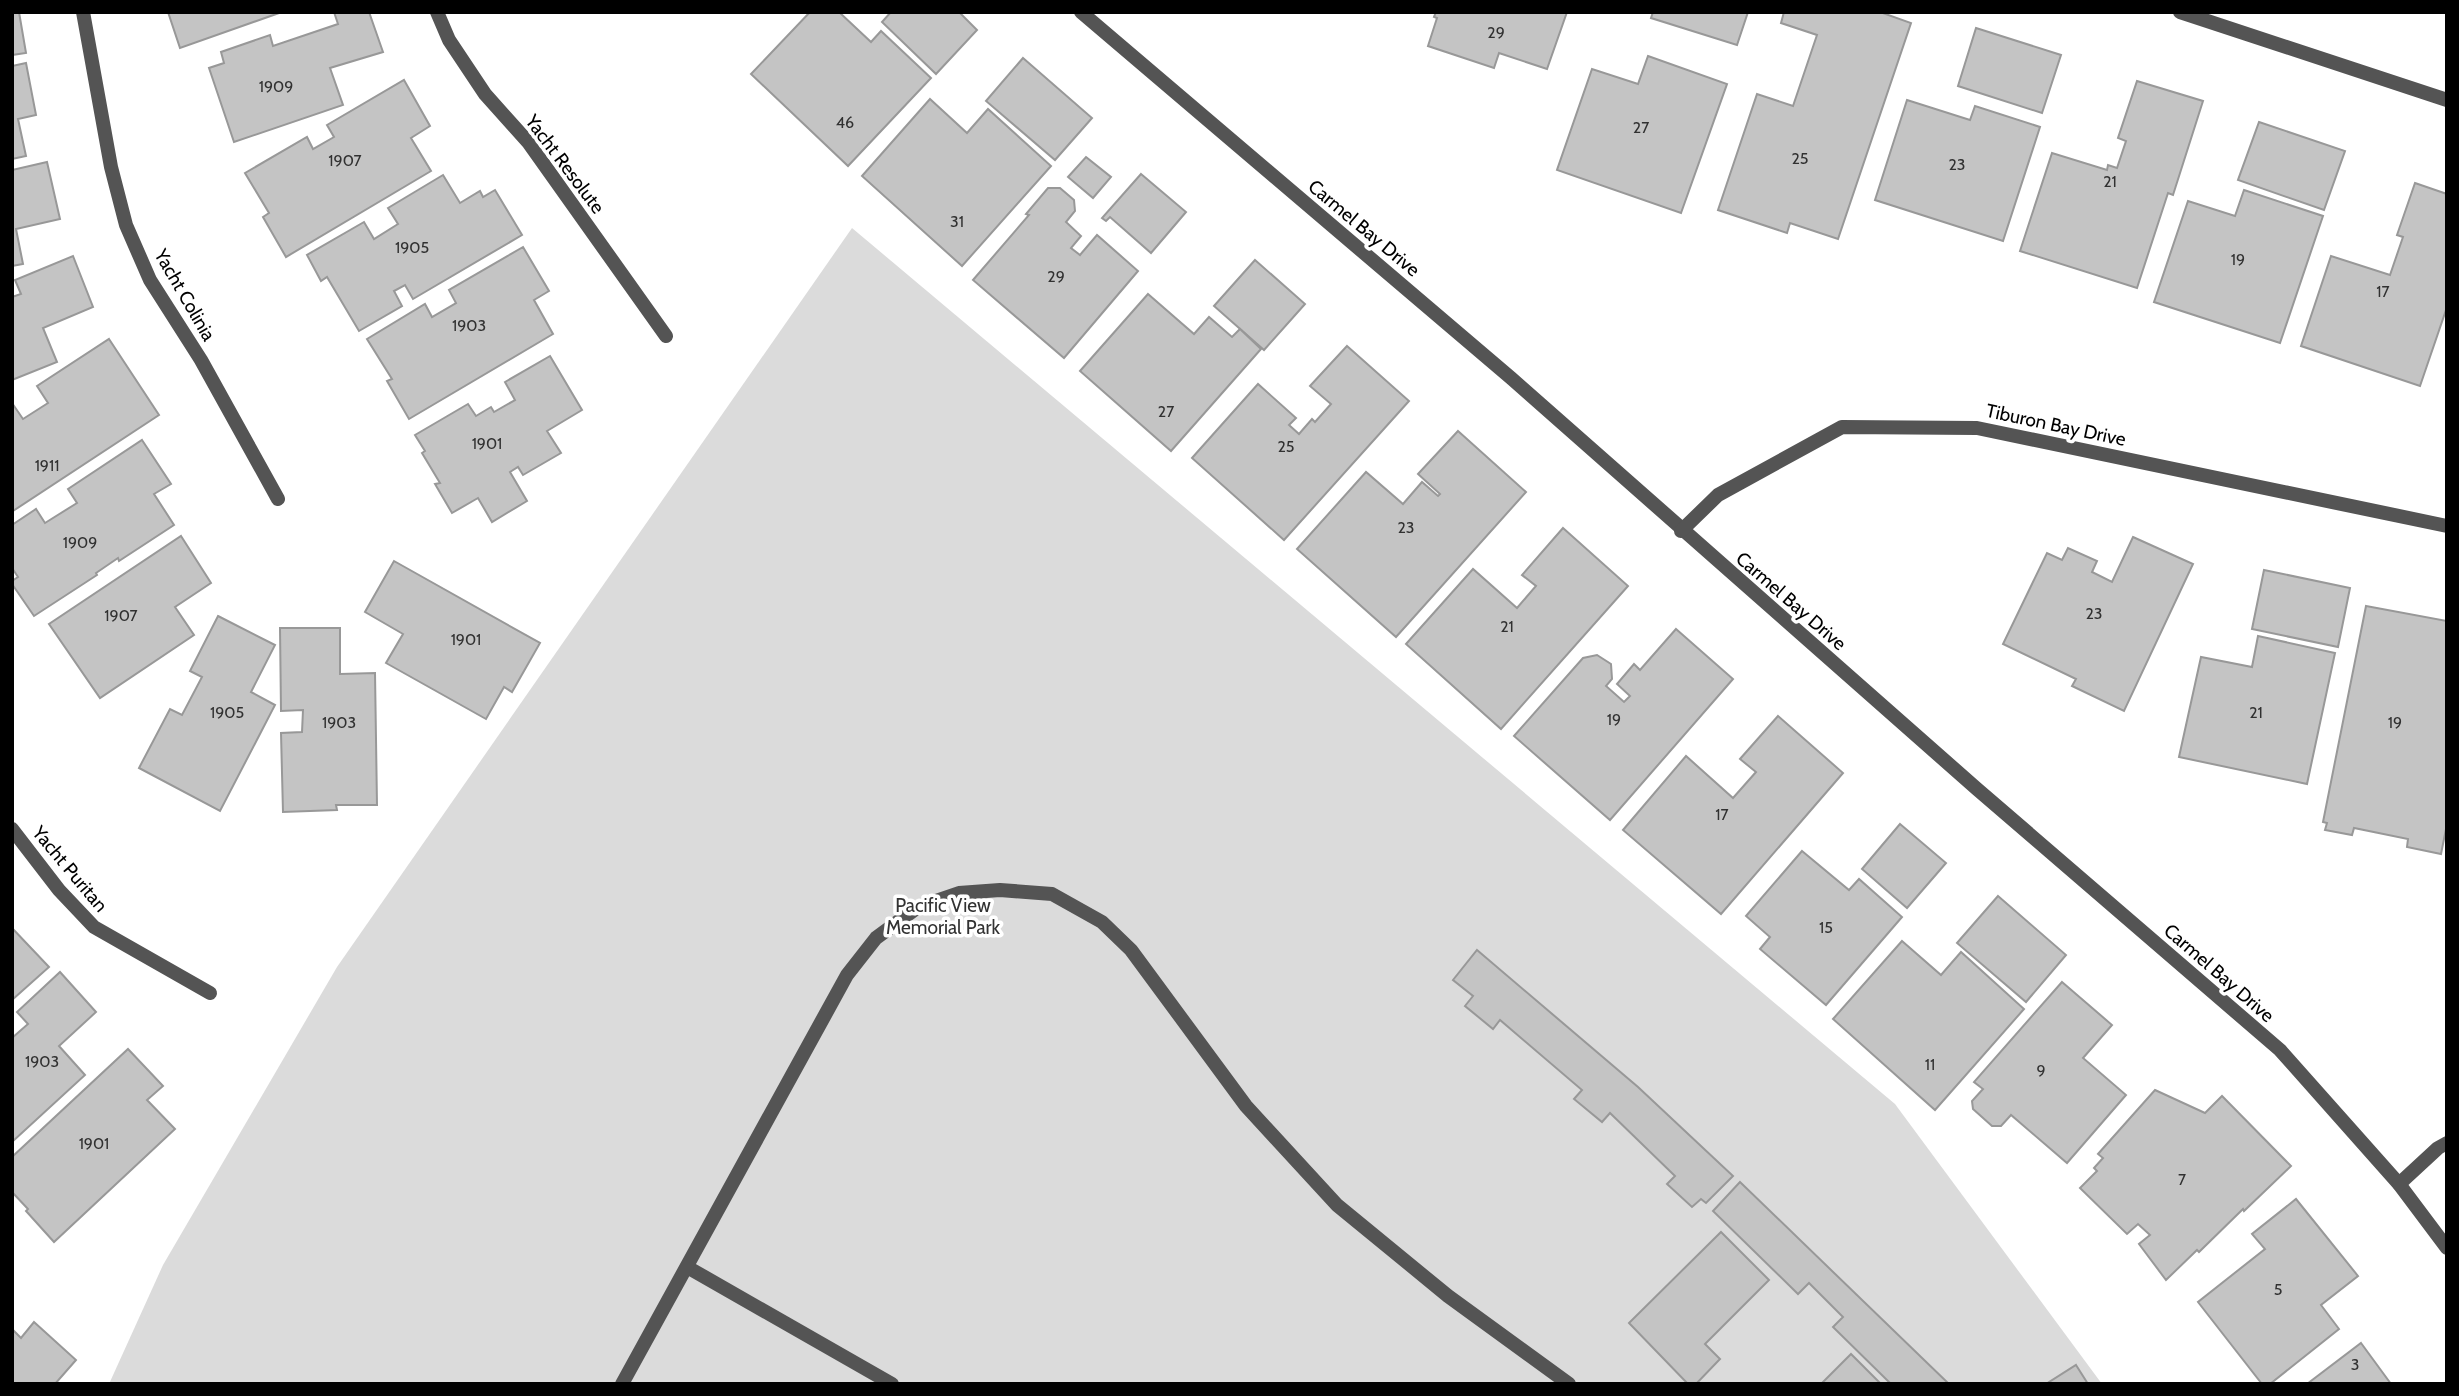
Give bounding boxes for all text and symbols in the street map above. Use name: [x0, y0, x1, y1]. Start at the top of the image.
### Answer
house number: 29: [1487, 23, 1505, 42]
house number: 1909: [259, 77, 293, 96]
street label: Yacht Resolute: [520, 109, 610, 218]
house number: 46: [836, 113, 854, 132]
house number: 27: [1633, 118, 1649, 137]
house number: 25: [1791, 149, 1809, 168]
house number: 1907: [328, 151, 362, 170]
house number: 23: [1948, 155, 1966, 174]
house number: 21: [2103, 172, 2117, 191]
street label: Carmel Bay Drive: [1304, 175, 1425, 282]
house number: 31: [950, 212, 964, 231]
house number: 1905: [395, 238, 429, 257]
street label: Yacht Colinia: [149, 244, 221, 345]
house number: 19: [2231, 250, 2245, 269]
house number: 29: [1047, 267, 1065, 286]
house number: 17: [2376, 282, 2390, 301]
house number: 1903: [452, 316, 486, 335]
street label: Tiburon Bay Drive: [1984, 399, 2128, 451]
house number: 27: [1158, 402, 1174, 421]
house number: 1901: [472, 434, 502, 453]
house number: 25: [1277, 437, 1295, 456]
house number: 1911: [35, 456, 59, 475]
house number: 23: [1397, 518, 1415, 537]
house number: 1909: [63, 533, 97, 552]
street label: Carmel Bay Drive: [1731, 547, 1851, 655]
house number: 23: [2085, 604, 2103, 623]
house number: 1907: [104, 606, 138, 625]
house number: 21: [1500, 617, 1514, 636]
house number: 1901: [451, 630, 481, 649]
house number: 1905: [210, 703, 244, 722]
house number: 21: [2249, 703, 2263, 722]
house number: 19: [1607, 710, 1621, 729]
house number: 1903: [322, 713, 356, 732]
house number: 19: [2388, 713, 2402, 732]
house number: 17: [1715, 805, 1729, 824]
street label: Yacht Puritan: [27, 821, 113, 917]
park label: Pacific View Memorial Park: [886, 894, 1001, 939]
house number: 15: [1819, 918, 1833, 937]
street label: Carmel Bay Drive: [2159, 919, 2279, 1027]
house number: 1903: [25, 1052, 59, 1071]
house number: 11: [1925, 1055, 1935, 1074]
house number: 9: [2036, 1061, 2046, 1080]
house number: 1901: [79, 1134, 109, 1153]
house number: 7: [2178, 1170, 2186, 1189]
house number: 5: [2274, 1280, 2282, 1299]
house number: 3: [2351, 1355, 2359, 1374]

